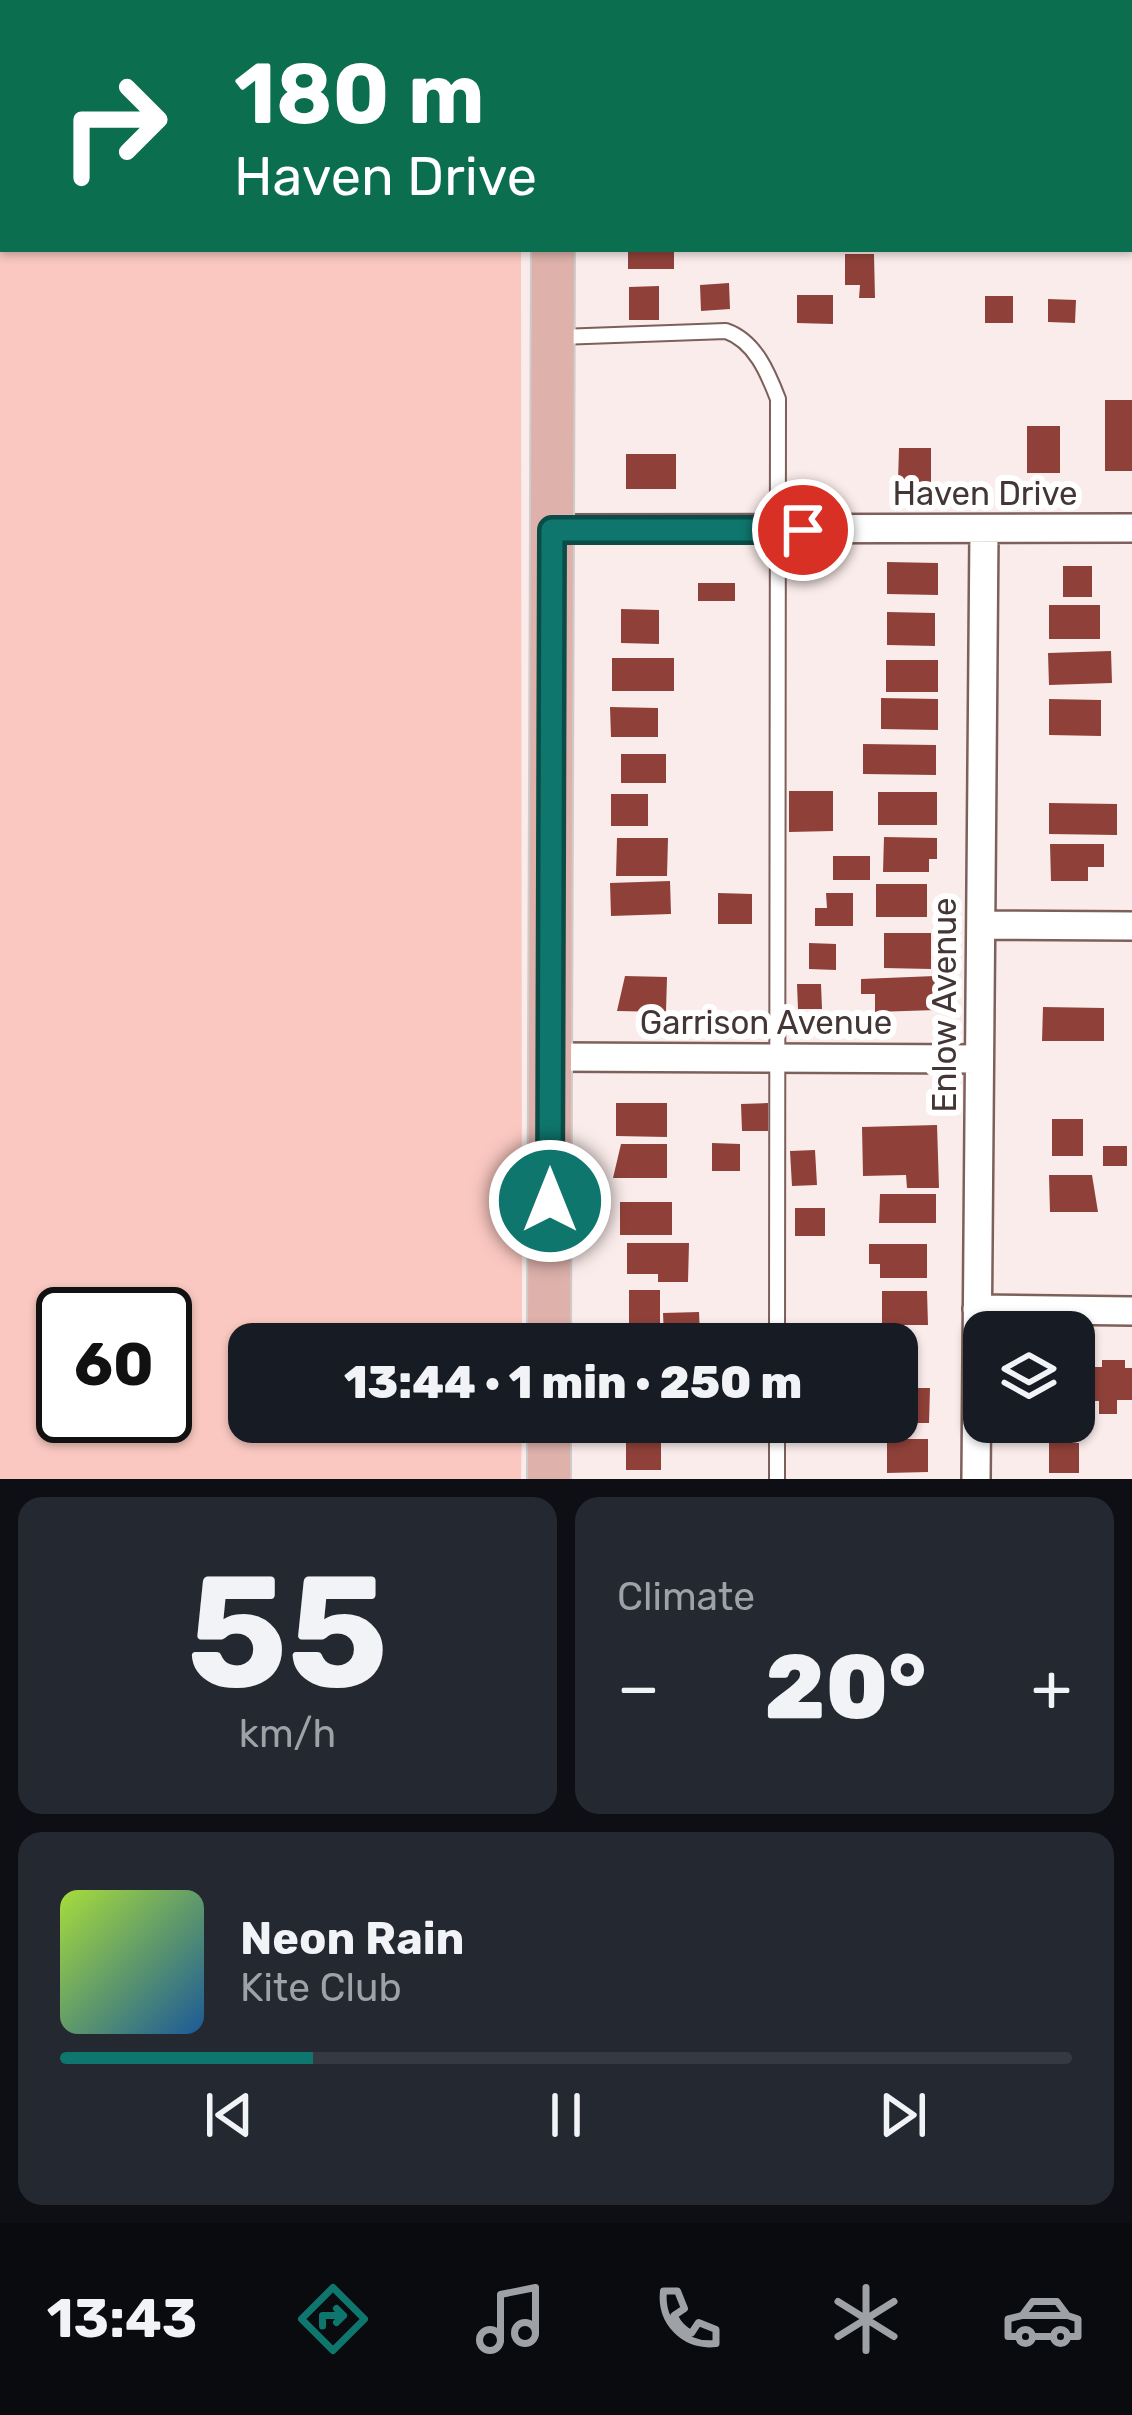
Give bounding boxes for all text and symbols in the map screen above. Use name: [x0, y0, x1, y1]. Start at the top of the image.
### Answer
text: 180 m: [234, 44, 485, 144]
icon: right: [36, 48, 192, 204]
text: Haven Drive: [234, 145, 537, 209]
street label: Haven Drive: [892, 474, 1078, 513]
pin: [752, 479, 854, 581]
icon: arrive: [770, 497, 836, 563]
street label: Enlow Avenue: [925, 897, 964, 1113]
street label: Garrison Avenue: [640, 1003, 892, 1042]
position arrow: [487, 1138, 613, 1264]
speed limit sign: 60: [36, 1287, 192, 1443]
map controls: [963, 1311, 1095, 1443]
button: layers: [963, 1311, 1095, 1443]
text: 13:44 · 1 min · 250 m: [344, 1356, 802, 1409]
text: 55: [187, 1540, 388, 1725]
text: Climate: [617, 1574, 755, 1620]
text: 20°: [765, 1634, 926, 1741]
text: −: [617, 1648, 660, 1727]
text: +: [1031, 1648, 1072, 1727]
text: km/h: [239, 1711, 336, 1757]
text: Neon Rain: [240, 1912, 465, 1965]
text: Kite Club: [240, 1965, 402, 2011]
icon: previous: [196, 2082, 262, 2148]
icon: pause: [533, 2082, 599, 2148]
icon: next: [870, 2082, 936, 2148]
icon: directions: [291, 2277, 375, 2361]
icon: music: [469, 2277, 553, 2361]
icon: phone: [646, 2277, 730, 2361]
icon: climate: [824, 2277, 908, 2361]
icon: car: [1001, 2277, 1085, 2361]
text: 13:43: [47, 2287, 197, 2351]

